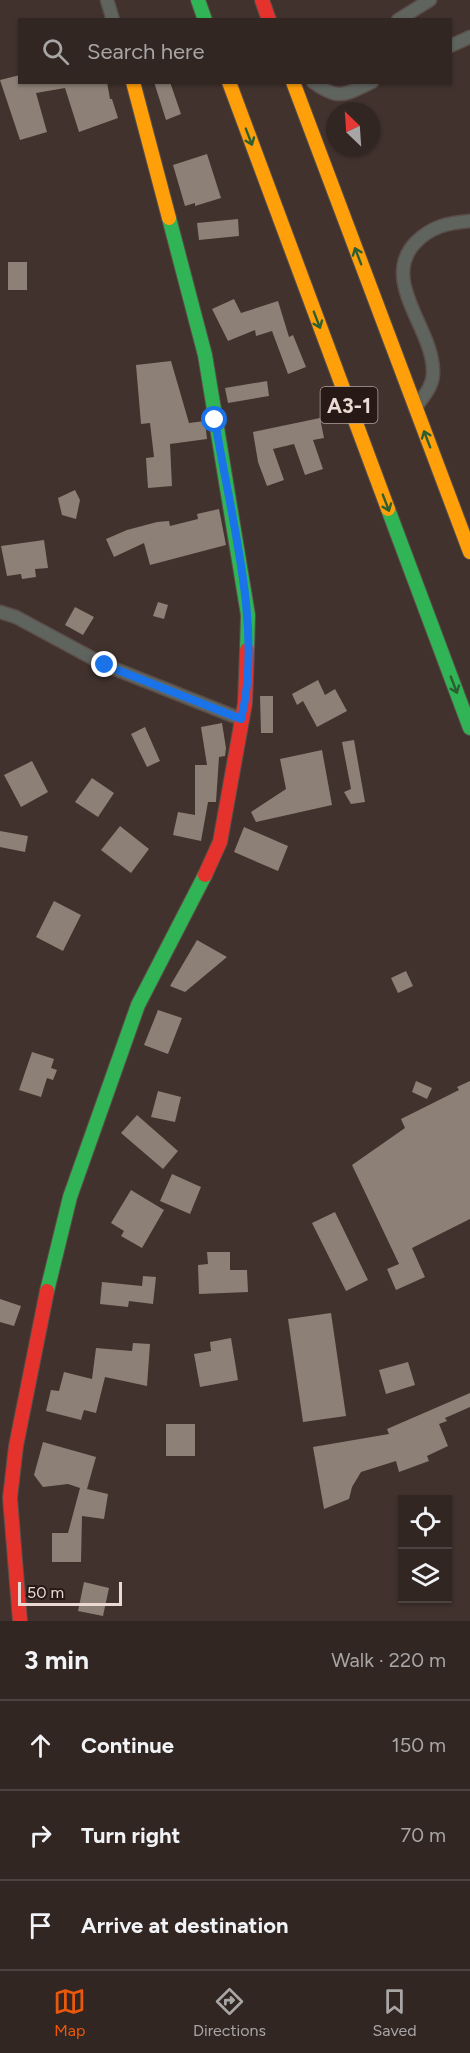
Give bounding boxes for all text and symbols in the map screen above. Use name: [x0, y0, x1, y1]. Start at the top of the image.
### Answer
search box: [18, 18, 452, 84]
icon: search: [39, 35, 72, 68]
text: Search here: [87, 38, 205, 65]
north arrow: [326, 102, 380, 156]
one-way arrow: [244, 127, 255, 146]
one-way arrow: [352, 247, 363, 266]
one-way arrow: [313, 310, 324, 329]
road number: A3-1: [320, 387, 378, 423]
route start: [201, 406, 227, 432]
one-way arrow: [421, 430, 432, 449]
one-way arrow: [381, 493, 392, 511]
route end: [91, 651, 117, 677]
one-way arrow: [449, 675, 460, 694]
map controls: [398, 1495, 452, 1603]
button: locate: [398, 1495, 452, 1549]
button: layers: [398, 1549, 452, 1603]
scale bar: [18, 1579, 122, 1606]
text: 50 m: [27, 1583, 64, 1602]
text: 3 min: [24, 1644, 89, 1676]
text: Walk · 220 m: [331, 1648, 446, 1672]
icon: ahead: [24, 1729, 57, 1762]
text: Continue: [81, 1732, 174, 1759]
text: 150 m: [391, 1733, 446, 1757]
icon: right: [24, 1819, 57, 1852]
text: Turn right: [81, 1822, 180, 1849]
text: 70 m: [400, 1823, 446, 1847]
icon: arrive: [24, 1909, 57, 1942]
text: Arrive at destination: [81, 1912, 289, 1939]
tab: Map: [53, 1985, 86, 2040]
tab: Directions: [193, 1985, 266, 2040]
tab: Saved: [373, 1985, 417, 2040]

